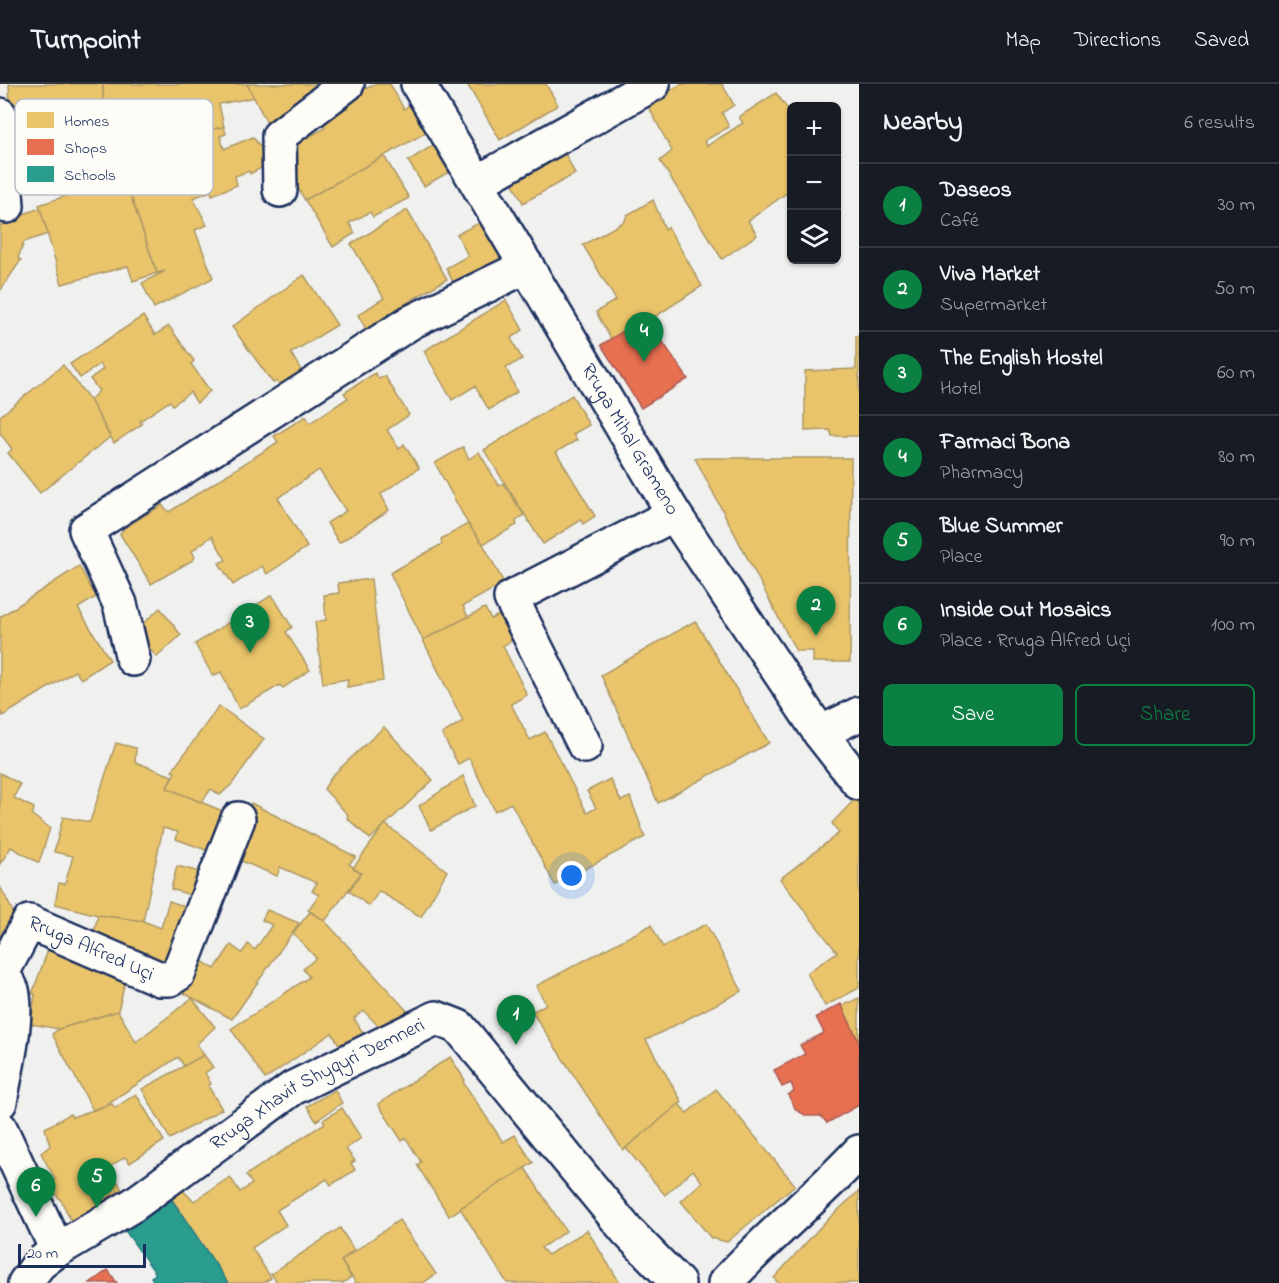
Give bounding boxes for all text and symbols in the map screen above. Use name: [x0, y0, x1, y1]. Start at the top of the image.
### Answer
text: Turnpoint: [30, 21, 141, 62]
text: Map: [1005, 26, 1041, 56]
text: Directions: [1074, 26, 1161, 56]
text: Saved: [1194, 26, 1249, 56]
legend: [15, 99, 213, 195]
map controls: [787, 102, 841, 264]
button: +: [787, 102, 841, 156]
text: Nearby: [883, 104, 962, 142]
text: 6 results: [1184, 109, 1255, 138]
text: Homes: [64, 110, 109, 134]
text: Shops: [64, 137, 107, 161]
button: −: [787, 156, 841, 210]
text: Schools: [64, 164, 116, 188]
text: Daseos: [940, 175, 1012, 207]
text: 1: [899, 191, 906, 220]
text: 30 m: [1218, 191, 1255, 220]
text: Café: [940, 207, 979, 236]
button: layers: [787, 210, 841, 264]
text: Viva Market: [940, 259, 1040, 291]
text: 2: [898, 275, 907, 304]
text: 50 m: [1214, 275, 1255, 304]
text: Supermarket: [940, 291, 1047, 320]
pin: 4: [624, 312, 664, 362]
text: The English Hostel: [940, 343, 1103, 375]
street label: Rruga Mihal Grameno: [573, 358, 686, 521]
text: 3: [898, 359, 907, 388]
text: 60 m: [1217, 359, 1255, 388]
text: Hotel: [940, 375, 981, 404]
text: Farmaci Bona: [940, 427, 1070, 459]
text: 4: [898, 443, 907, 472]
text: 80 m: [1218, 443, 1255, 472]
text: Pharmacy: [940, 459, 1023, 488]
text: Blue Summer: [940, 511, 1063, 543]
text: 5: [897, 527, 908, 556]
text: 90 m: [1220, 527, 1255, 556]
text: Place: [940, 543, 982, 572]
pin: 2: [796, 586, 836, 636]
text: Inside Out Mosaics: [940, 595, 1112, 627]
pin: 3: [230, 604, 270, 653]
text: 6: [898, 611, 907, 640]
text: 100 m: [1211, 611, 1255, 640]
text: Place · Rruga Alfred Uçi: [940, 627, 1131, 656]
button: Save: [883, 684, 1063, 746]
button: Share: [1075, 684, 1255, 746]
your location: [557, 861, 586, 890]
street label: Rruga Alfred Uçi: [23, 909, 158, 989]
pin: 1: [496, 996, 536, 1045]
street label: Rruga Xhavit Shyqyri Demneri: [204, 1011, 430, 1158]
pin: 5: [78, 1158, 116, 1208]
pin: 6: [16, 1168, 56, 1217]
scale bar: [18, 1241, 146, 1268]
text: 20 m: [27, 1242, 58, 1266]

